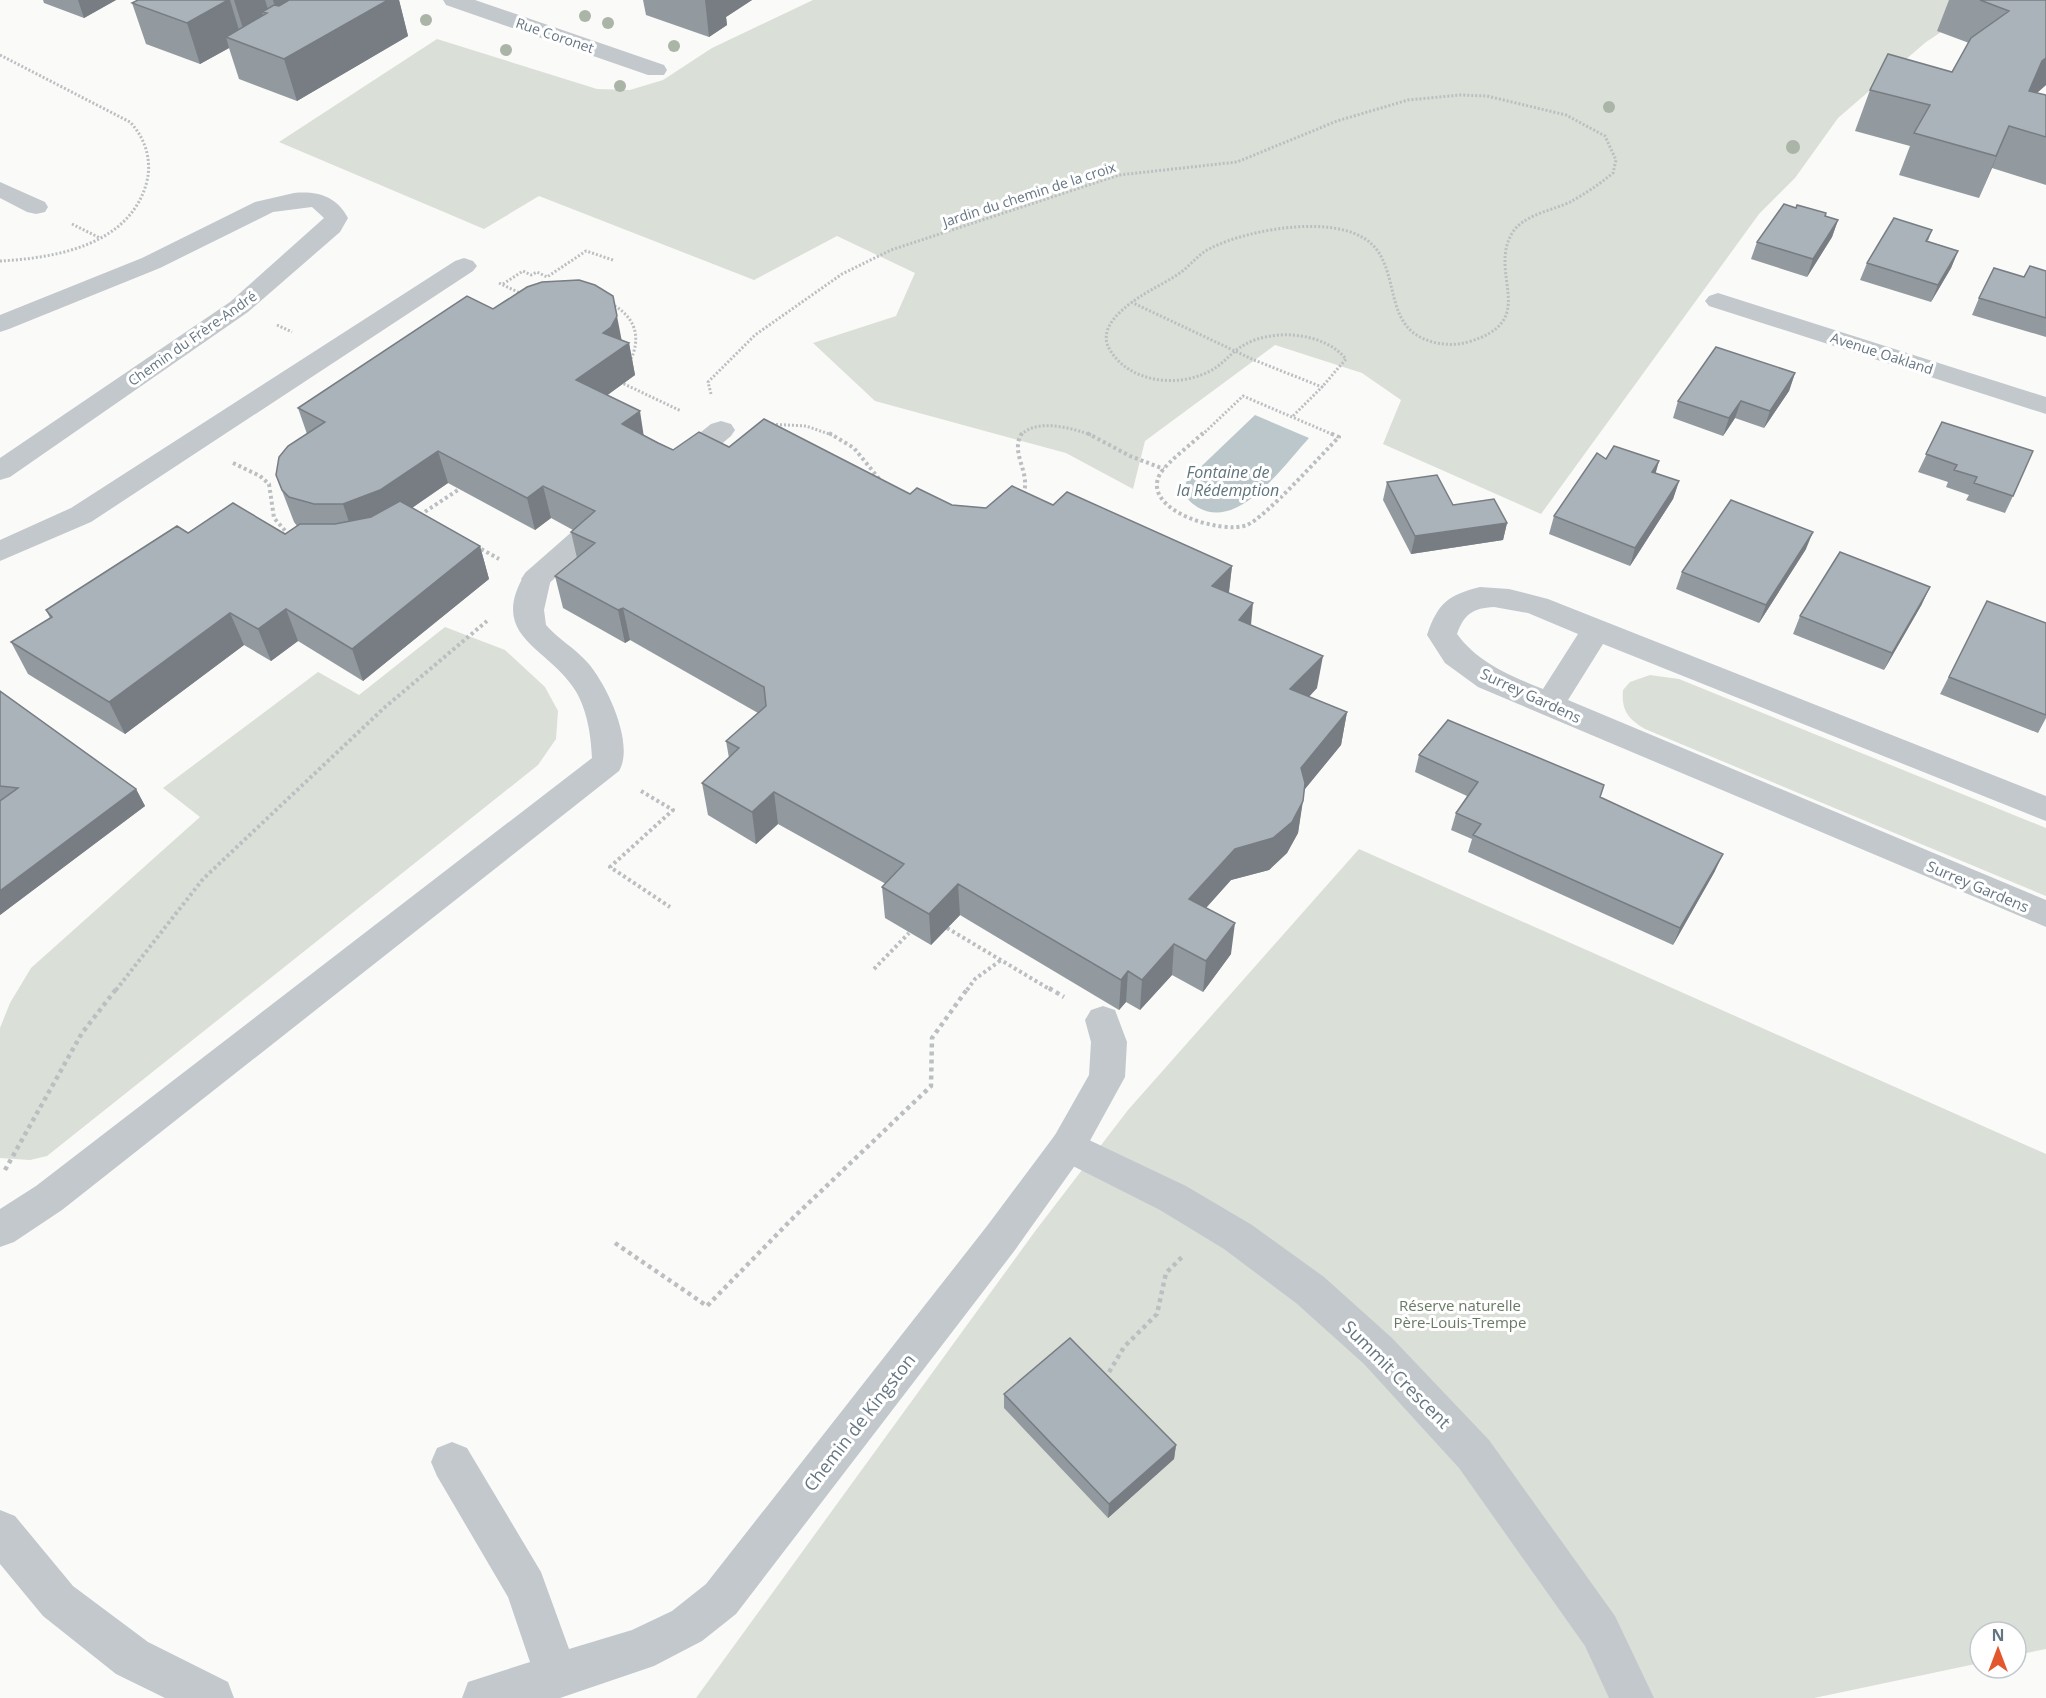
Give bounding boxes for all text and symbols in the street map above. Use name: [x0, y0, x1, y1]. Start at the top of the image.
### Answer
street label: Rue Coronet: [513, 13, 597, 57]
street label: Jardin du chemin de la croix: [938, 157, 1119, 232]
street label: Chemin du Frère-André: [124, 286, 260, 390]
street label: Avenue Oakland: [1828, 327, 1936, 379]
water label: Fontaine de la Rédemption: [1177, 461, 1279, 501]
street label: Surrey Gardens: [1477, 663, 1585, 727]
street label: Surrey Gardens: [1924, 856, 2032, 916]
park label: Réserve naturelle Père-Louis-Trempe: [1394, 1295, 1526, 1332]
street label: Summit Crescent: [1338, 1315, 1456, 1433]
street label: Chemin de Kingston: [798, 1348, 920, 1496]
north arrow: [1968, 1620, 2028, 1680]
text: N: [1991, 1624, 2005, 1646]

